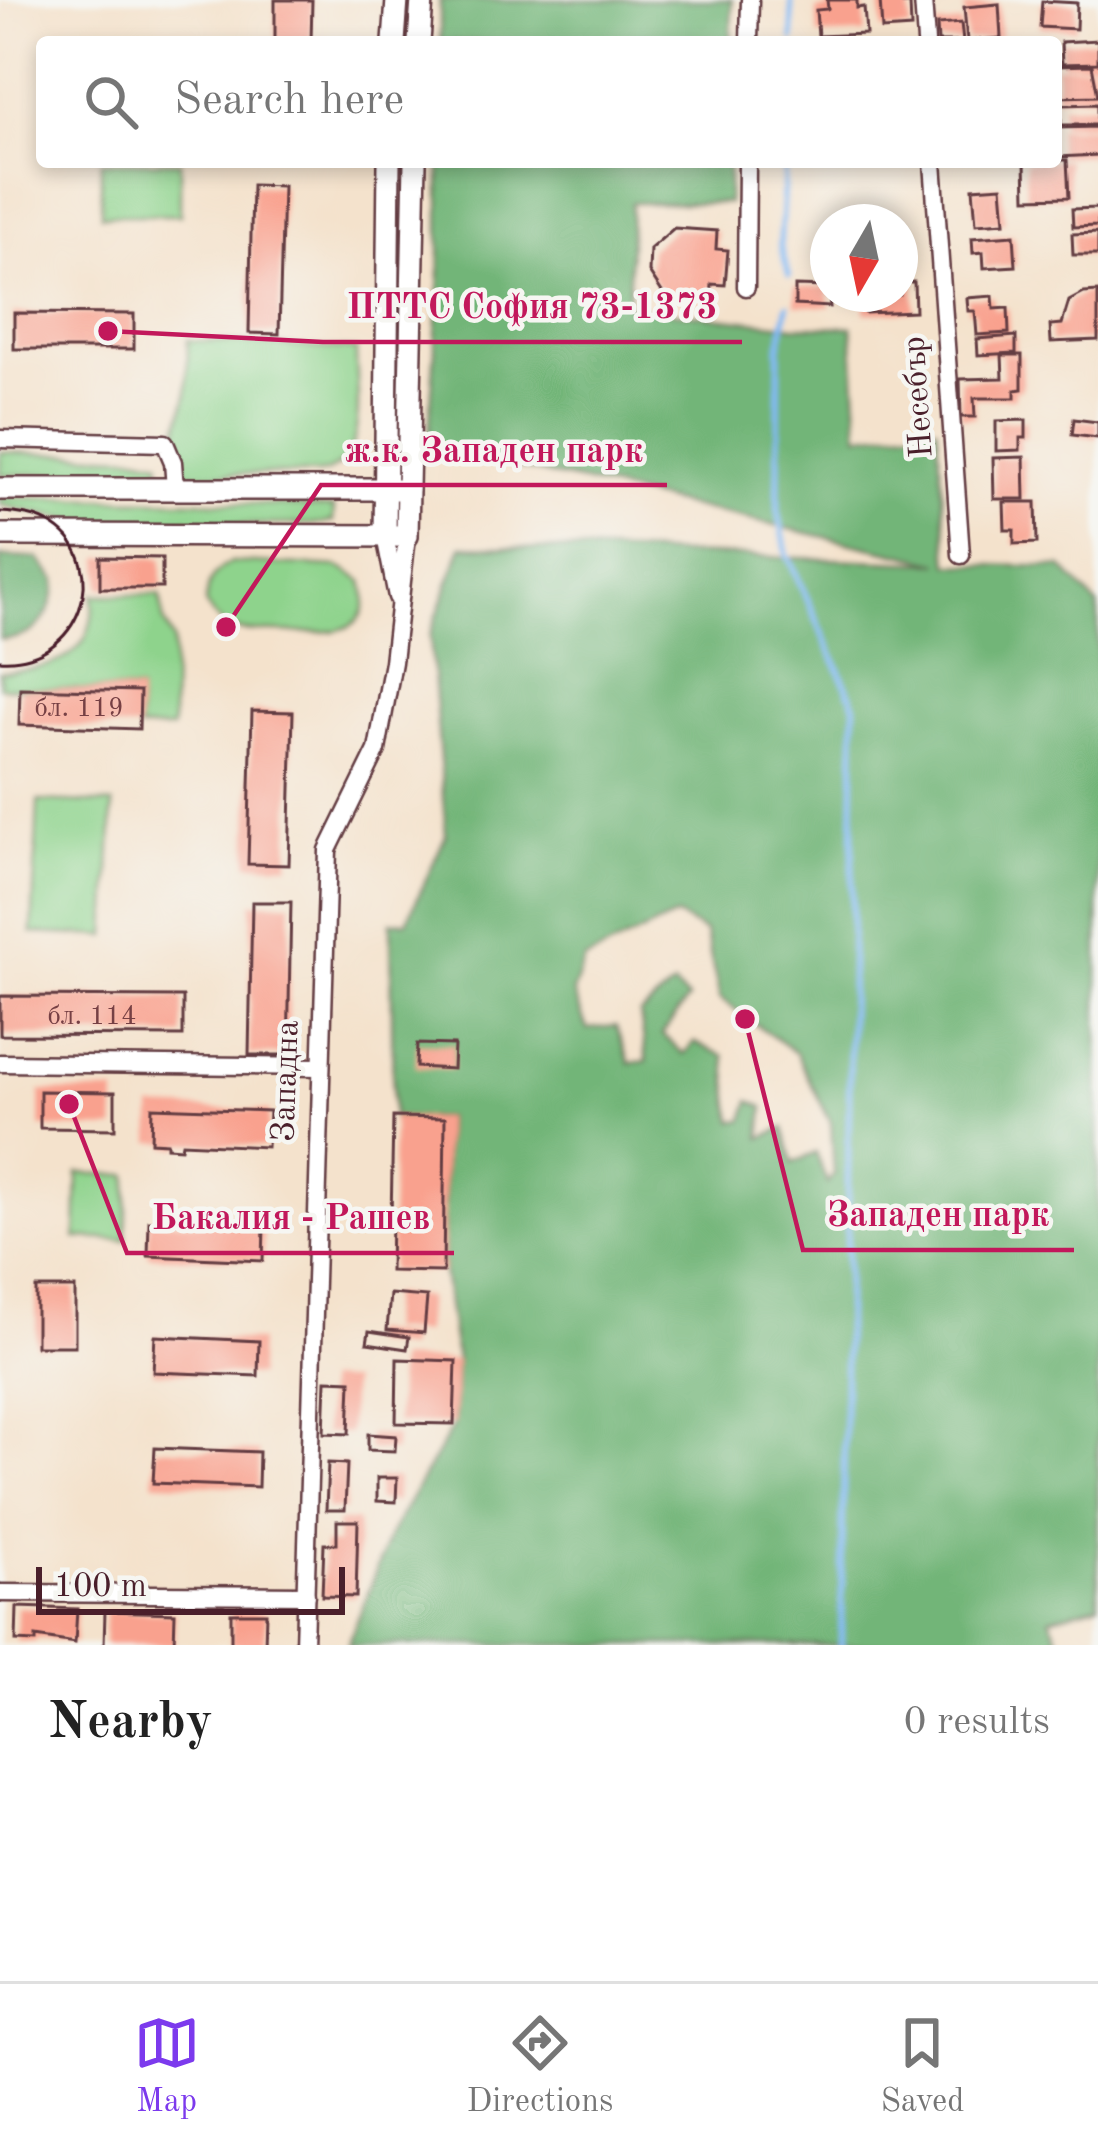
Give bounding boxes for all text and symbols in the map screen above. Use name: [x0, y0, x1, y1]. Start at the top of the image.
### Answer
search box: [36, 36, 1062, 168]
icon: search: [78, 69, 144, 135]
text: Search here: [174, 79, 404, 124]
north arrow: [810, 204, 918, 312]
callout: ПТТС София 73-1373: [323, 270, 742, 342]
text: ПТТС София 73-1373: [347, 291, 717, 327]
street label: Несебър: [898, 335, 940, 459]
callout: ж.к. Западен парк: [321, 413, 667, 485]
text: ж.к. Западен парк: [345, 435, 643, 471]
house number: бл. 119: [34, 695, 124, 722]
house number: бл. 114: [47, 1003, 137, 1030]
street label: Западна: [268, 1020, 306, 1142]
callout: Западен парк: [803, 1178, 1074, 1250]
callout: Бакалия - Рашев: [127, 1181, 454, 1253]
text: Западен парк: [826, 1199, 1050, 1235]
text: Бакалия - Рашев: [151, 1202, 431, 1238]
scale bar: [36, 1561, 345, 1614]
text: 100 m: [54, 1571, 147, 1604]
text: Nearby: [48, 1698, 213, 1749]
text: 0 results: [904, 1703, 1050, 1742]
tab: Map: [134, 2010, 200, 2123]
tab: Directions: [467, 2010, 613, 2123]
tab: Saved: [880, 2010, 964, 2123]

